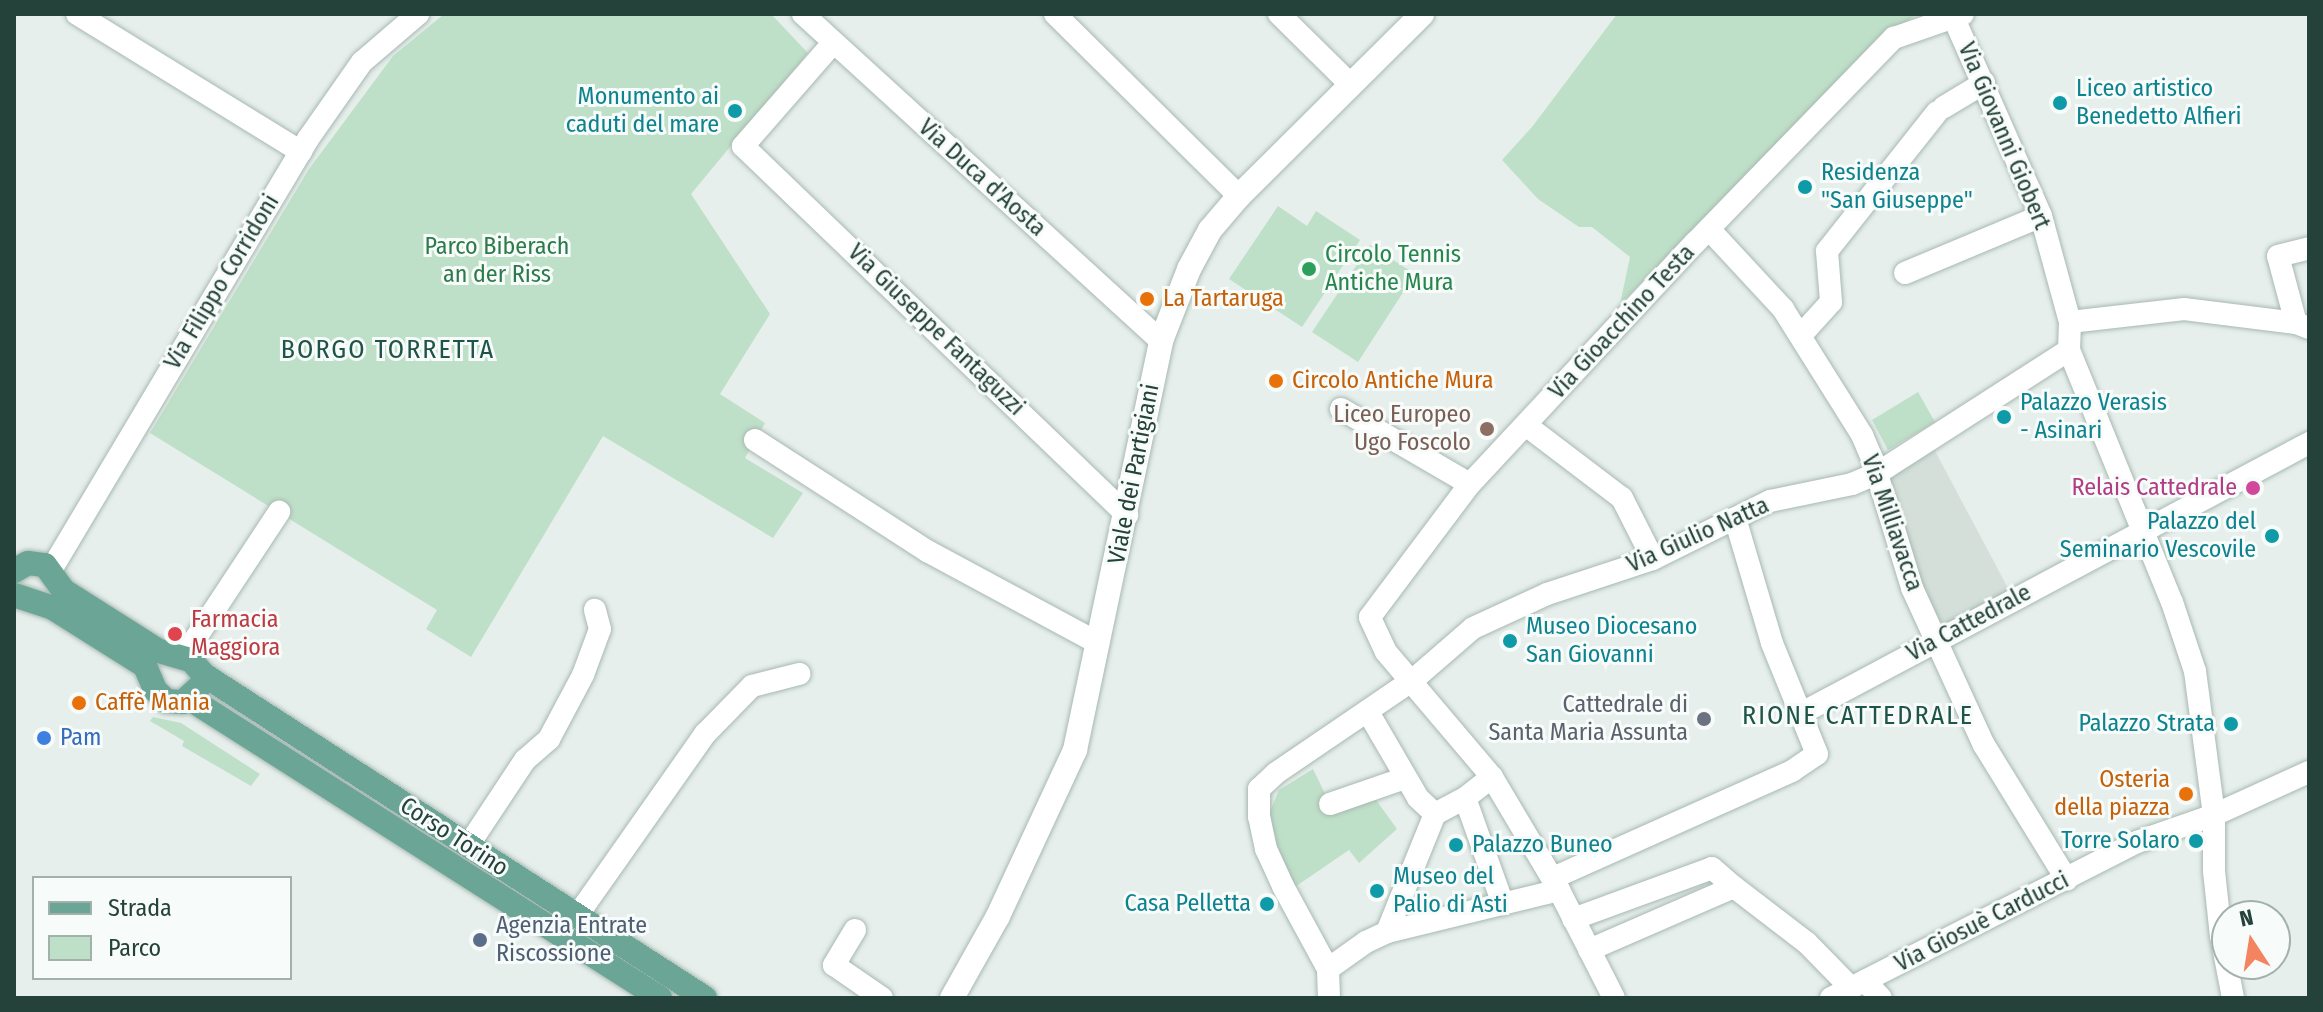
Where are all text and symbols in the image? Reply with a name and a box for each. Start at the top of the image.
street label: Via Giovanni Giobert [1952,38,2056,234]
place label: Liceo artistico Benedetto Alfieri [2076,75,2242,131]
place label: Monumento ai caduti del mare [566,83,719,139]
marker: Liceo artistico Benedetto Alfieri [2051,94,2069,112]
marker: Monumento ai caduti del mare [726,102,744,120]
street label: Via Duca d'Aosta [912,113,1052,243]
place label: Residenza "San Giuseppe" [1821,159,1973,215]
marker: Residenza "San Giuseppe" [1796,178,1814,196]
street label: Via Filippo Corridoni [158,189,286,375]
park label: Parco Biberach an der Riss [425,233,569,289]
street label: Via Giuseppe Fantaguzzi [842,238,1030,422]
street label: Via Gioacchino Testa [1543,239,1701,405]
place label: Circolo Tennis Antiche Mura [1325,241,1461,297]
marker: Circolo Tennis Antiche Mura [1300,260,1318,278]
place label: La Tartaruga [1163,285,1284,313]
marker: La Tartaruga [1138,290,1156,308]
district label: BORGO TORRETTA [281,334,495,366]
place label: Circolo Antiche Mura [1292,367,1493,395]
marker: Circolo Antiche Mura [1267,372,1285,390]
street label: Viale dei Partigiani [1102,381,1166,567]
place label: Palazzo Verasis - Asinari [2020,389,2167,445]
place label: Liceo Europeo Ugo Foscolo [1333,401,1471,457]
marker: Palazzo Verasis - Asinari [1995,408,2013,426]
marker: Liceo Europeo Ugo Foscolo [1478,420,1496,438]
street label: Via Milliavacca [1855,451,1929,595]
place label: Relais Cattedrale [2072,474,2237,502]
marker: Relais Cattedrale [2244,479,2262,497]
street label: Via Giulio Natta [1623,491,1773,579]
place label: Palazzo del Seminario Vescovile [2060,508,2256,564]
marker: Palazzo del Seminario Vescovile [2263,527,2281,545]
street label: Via Cattedrale [1902,578,2036,668]
place label: Farmacia Maggiora [191,606,280,662]
place label: Museo Diocesano San Giovanni [1526,613,1697,669]
marker: Farmacia Maggiora [166,625,184,643]
marker: Museo Diocesano San Giovanni [1501,632,1519,650]
place label: Caffè Mania [95,689,210,717]
place label: Cattedrale di Santa Maria Assunta [1488,691,1688,747]
marker: Caffè Mania [70,694,88,712]
district label: RIONE CATTEDRALE [1742,700,1974,732]
marker: Cattedrale di Santa Maria Assunta [1695,710,1713,728]
place label: Palazzo Strata [2079,710,2215,738]
marker: Palazzo Strata [2222,715,2240,733]
place label: Pam [60,724,102,752]
marker: Pam [35,729,53,747]
place label: Osteria della piazza [2054,766,2170,822]
marker: Osteria della piazza [2177,785,2195,803]
street label: Corso Torino [395,791,513,883]
place label: Torre Solaro [2061,827,2180,855]
place label: Palazzo Buneo [1472,831,1613,859]
marker: Torre Solaro [2187,832,2205,850]
marker: Palazzo Buneo [1447,836,1465,854]
place label: Museo del Palio di Asti [1393,863,1508,919]
street label: Via Giosuè Carducci [1890,866,2074,978]
legend [32,876,292,980]
marker: Museo del Palio di Asti [1368,882,1386,900]
place label: Casa Pelletta [1125,890,1251,918]
text: Strada [108,894,172,922]
marker: Casa Pelletta [1258,895,1276,913]
north arrow [2211,900,2291,980]
text: N [2237,903,2256,933]
place label: Agenzia Entrate Riscossione [496,912,647,968]
marker: Agenzia Entrate Riscossione [471,931,489,949]
text: Parco [108,934,161,962]

